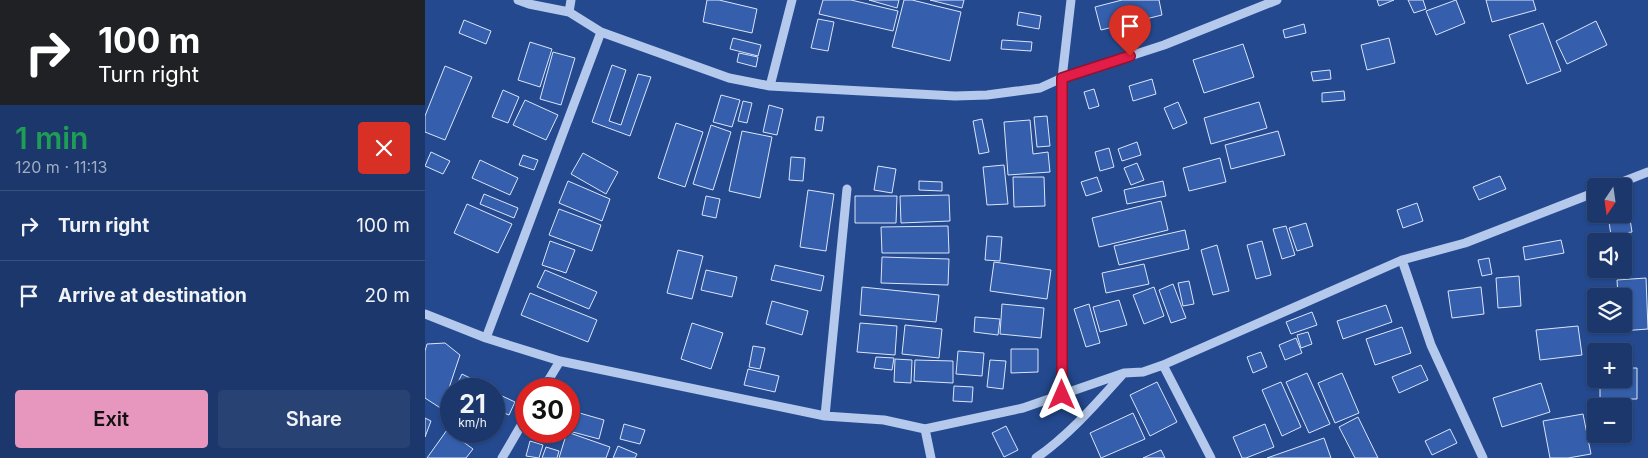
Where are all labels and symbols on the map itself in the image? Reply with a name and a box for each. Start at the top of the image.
pin [1109,5,1151,56]
north arrow [1587,178,1633,222]
position arrow [1035,368,1087,420]
speed limit sign: 30 [515,378,580,443]

